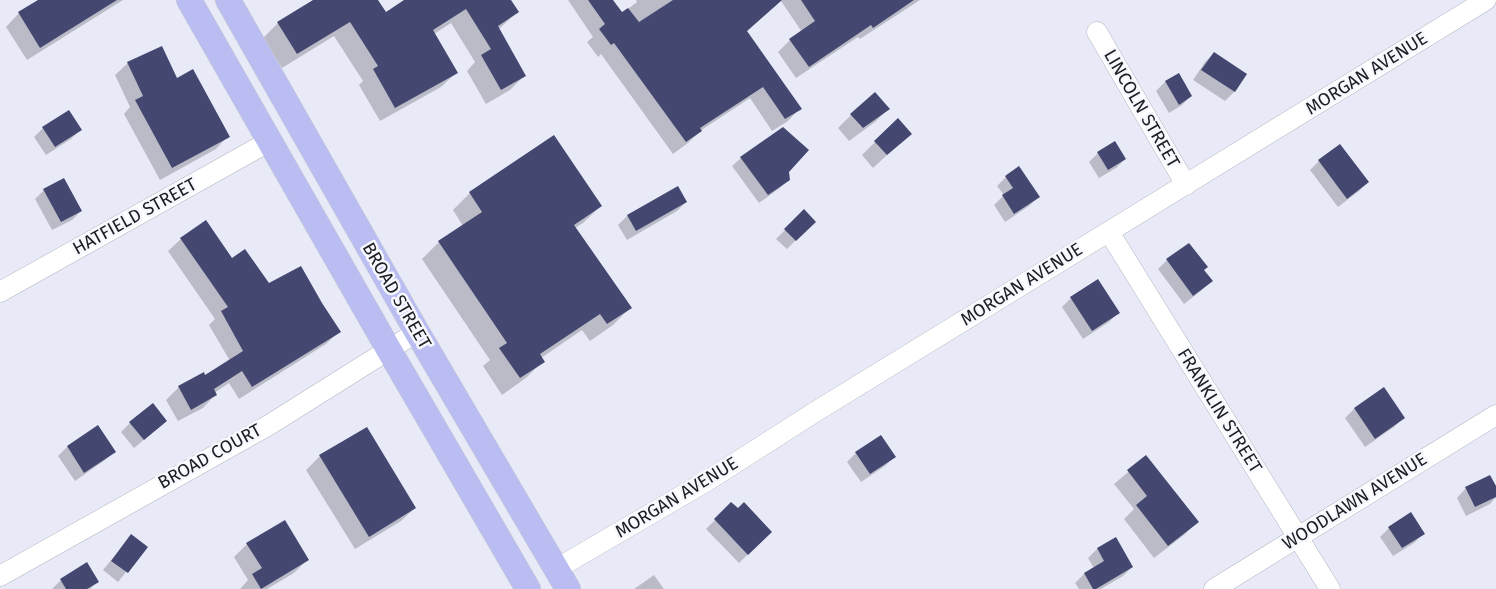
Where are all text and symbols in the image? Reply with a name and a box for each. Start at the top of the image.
street label: MORGAN AVENUE [1302,28,1432,120]
street label: LINCOLN STREET [1098,46,1184,172]
street label: HATFIELD STREET [69,174,201,260]
street label: BROAD STREET [357,239,435,353]
street label: MORGAN AVENUE [957,239,1087,331]
street label: FRANKLIN STREET [1172,345,1266,477]
street label: BROAD COURT [155,420,265,494]
street label: WOODLAWN AVENUE [1279,449,1431,555]
street label: MORGAN AVENUE [612,453,742,543]

